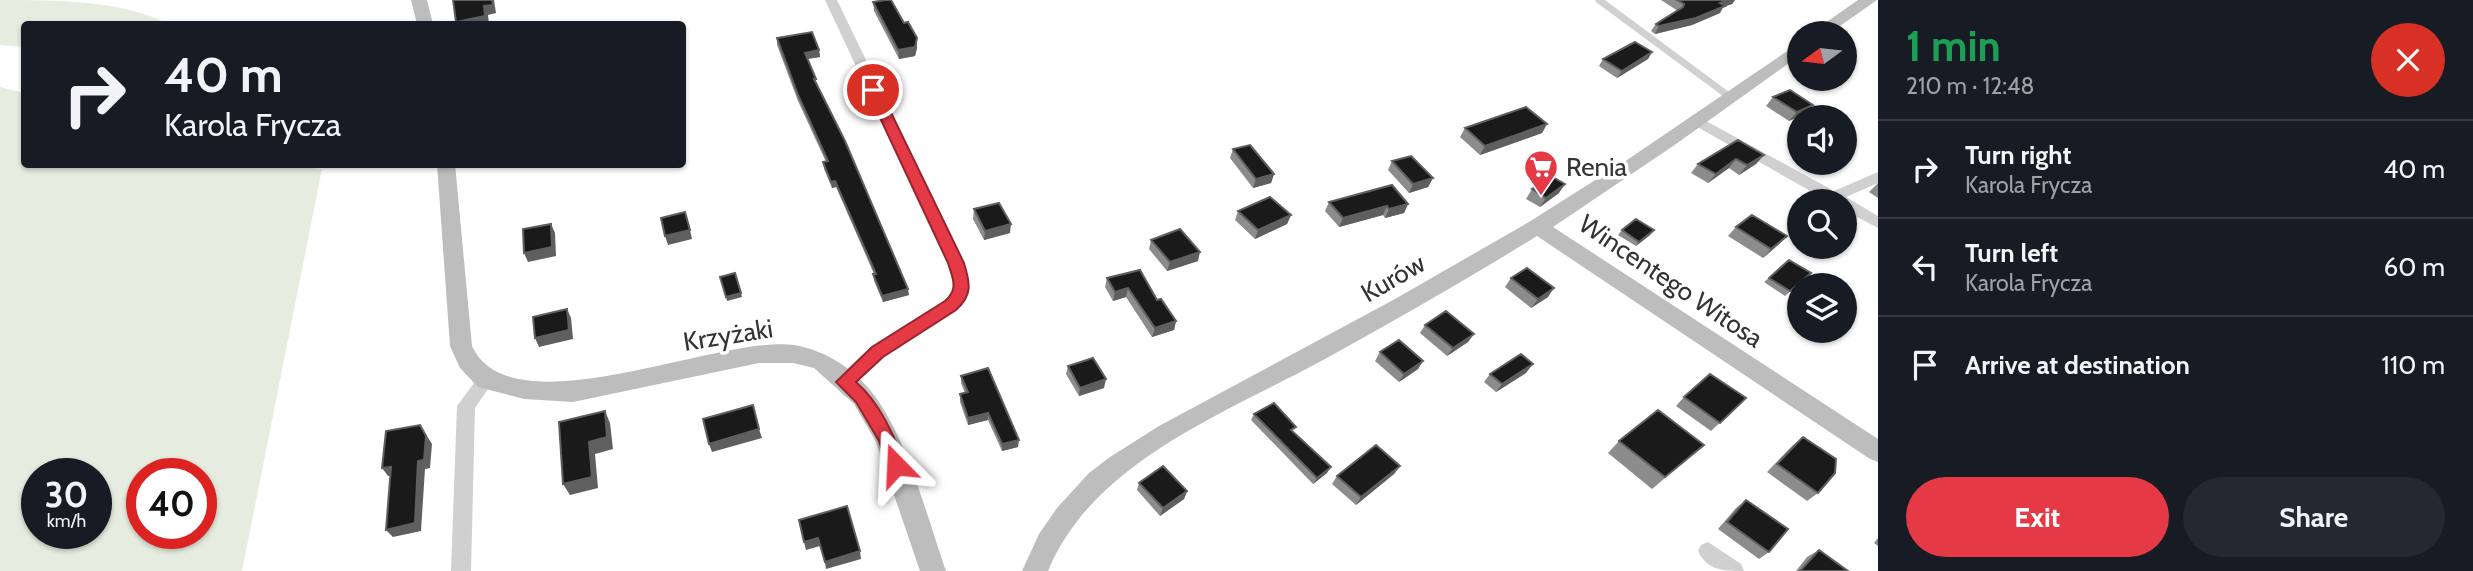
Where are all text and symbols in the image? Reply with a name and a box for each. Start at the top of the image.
text: 1 min [1906,20,2001,72]
north arrow [1787,21,1857,91]
map controls [1787,21,1857,343]
button: close [2371,23,2445,97]
text: 40 m [164,45,283,104]
icon: right [49,49,140,140]
pin [843,60,903,120]
icon: arrive [854,71,892,109]
text: 210 m · 12:48 [1906,72,2034,100]
text: Karola Frycza [164,105,341,144]
button: sound [1787,105,1857,175]
text: Turn right [1965,139,2071,171]
supermarket icon: Renia [1522,148,1560,197]
icon: right [1906,150,1944,188]
place label: Renia [1566,151,1628,183]
text: 40 m [2383,153,2445,185]
text: Karola Frycza [1965,171,2092,199]
button: search [1787,189,1857,259]
street label: Wincentego Witosa [1573,208,1770,355]
text: Turn left [1965,237,2058,269]
street label: Kurów [1355,247,1431,309]
icon: left [1906,248,1944,286]
text: 60 m [2383,251,2445,283]
text: Karola Frycza [1965,269,2092,297]
button: layers [1787,273,1857,343]
street label: Krzyżaki [681,312,775,358]
icon: arrive [1906,346,1944,384]
text: Arrive at destination [1965,349,2190,381]
text: 110 m [2381,349,2445,381]
position arrow [859,428,933,502]
speed limit sign: 40 [126,458,217,549]
text: 30 [45,473,88,516]
button: Exit [1906,477,2169,557]
button: Share [2183,477,2445,557]
text: km/h [47,510,86,532]

